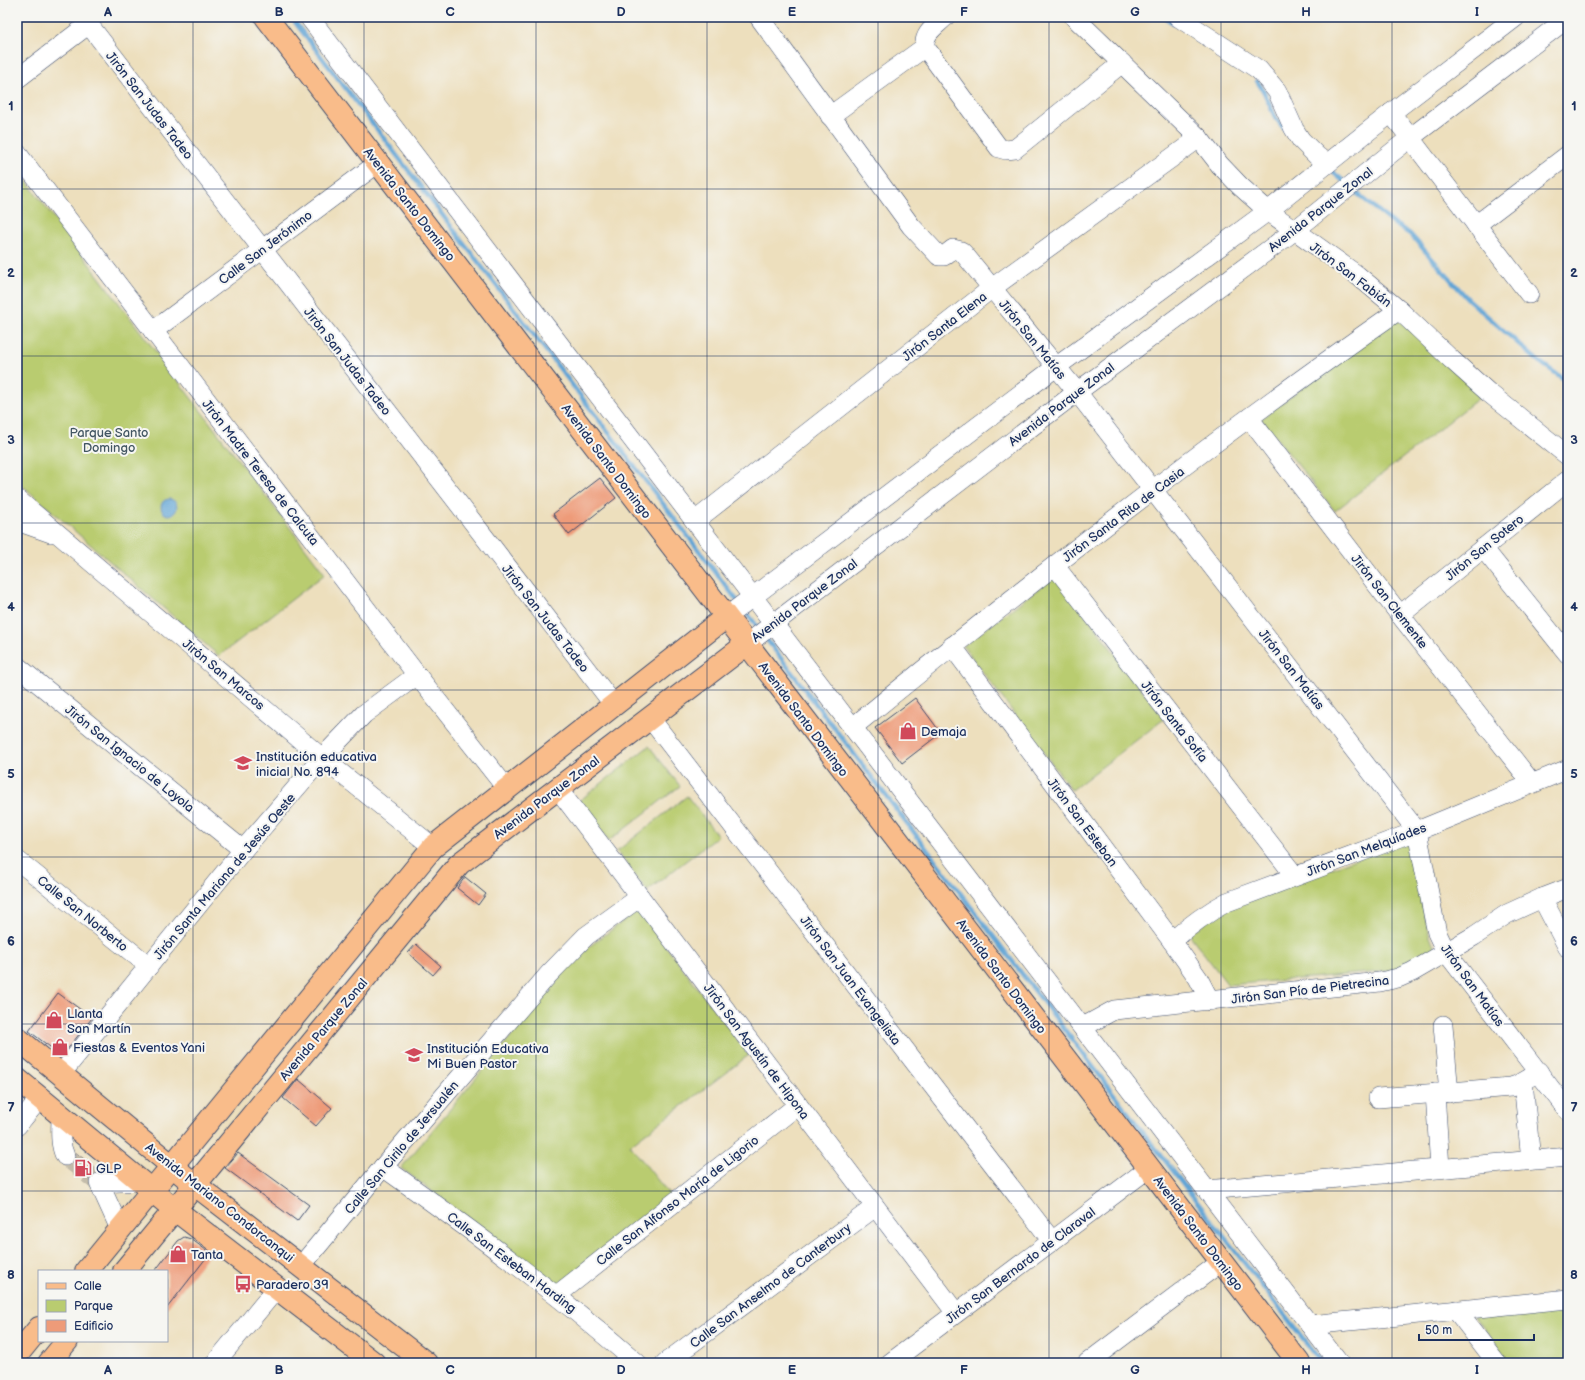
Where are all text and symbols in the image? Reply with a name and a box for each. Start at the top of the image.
text: A [103,4,112,20]
text: B [274,4,284,20]
text: C [445,4,455,20]
text: D [616,4,626,20]
text: E [788,4,797,20]
text: F [960,4,968,20]
text: G [1130,4,1140,20]
text: H [1301,4,1311,20]
text: I [1475,4,1479,20]
street label: Jirón San Judas Tadeo [102,48,196,163]
text: 1 [8,98,14,114]
text: 1 [1571,98,1577,114]
street label: Avenida Santo Domingo [360,145,458,265]
street label: Avenida Parque Zonal [1265,164,1376,256]
street label: Calle San Jerónimo [216,207,316,288]
street label: Jirón San Fabián [1306,239,1394,311]
text: 2 [7,265,15,281]
text: 2 [1570,265,1578,281]
street label: Jirón Santa Elena [899,289,990,365]
street label: Jirón San Matías [995,297,1070,383]
street label: Jirón San Judas Tadeo [300,304,394,419]
street label: Avenida Parque Zonal [1005,360,1118,450]
street label: Jirón Madre Teresa de Calcuta [198,396,322,549]
street label: Avenida Santo Domingo [558,401,655,522]
park label: Parque Santo Domingo [70,425,148,456]
text: 3 [7,432,15,448]
text: 3 [1570,432,1578,448]
street label: Jirón Santa Rita de Casia [1060,464,1188,566]
street label: Jirón San Sotero [1442,511,1527,584]
street label: Jirón San Clemente [1347,551,1431,652]
street label: Avenida Parque Zonal [748,556,861,646]
street label: Jirón San Judas Tadeo [498,561,592,676]
text: 4 [7,599,15,615]
text: 4 [1570,599,1578,615]
street label: Jirón San Matías [1255,626,1328,714]
street label: Jirón San Marcos [179,636,268,714]
street label: Avenida Santo Domingo [755,659,852,780]
street label: Jirón Santa Sofía [1137,678,1211,766]
street label: Jirón San Ignacio de Loyola [62,702,197,816]
shop icon: Demaja [898,721,918,741]
place label: Demaja [921,724,967,740]
place label: Institución educativa inicial No. 894 [256,749,377,780]
school or university icon: Institución educativa inicial No. 894 [233,753,253,773]
street label: Avenida Parque Zonal [490,753,603,843]
text: 5 [7,766,15,782]
text: 5 [1570,766,1578,782]
street label: Jirón San Esteban [1044,775,1121,870]
street label: Jirón Santa Mariana de Jesús Oeste [150,790,299,963]
street label: Jirón San Melquíades [1304,819,1429,880]
street label: Calle San Norberto [34,872,131,955]
street label: Jirón San Juan Evangelista [796,913,904,1049]
street label: Avenida Santo Domingo [953,916,1050,1037]
text: 6 [7,933,15,949]
text: 6 [1570,933,1578,949]
street label: Jirón San Matías [1437,941,1508,1030]
street label: Jirón San Pío de Pietrecina [1230,972,1390,1008]
street label: Avenida Parque Zonal [276,975,371,1084]
street label: Jirón San Agustín de Hipona [700,980,813,1123]
place label: Llanta San Martín [67,1006,131,1037]
shop icon: Llanta San Martín [44,1010,64,1030]
shop icon: Fiestas & Eventos Yani [50,1037,70,1057]
place label: Fiestas & Eventos Yani [73,1040,205,1056]
place label: Institución Educativa Mi Buen Pastor [427,1041,549,1072]
school or university icon: Institución Educativa Mi Buen Pastor [404,1045,424,1065]
street label: Calle San Cirilo de Jersualén [341,1078,462,1218]
text: 7 [7,1100,15,1116]
text: 7 [1570,1100,1578,1116]
street label: Calle San Alfonso María de Ligorio [593,1132,762,1269]
street label: Avenida Mariano Condorcanqui [142,1140,297,1266]
fuel station icon: GLP [73,1158,93,1178]
place label: GLP [96,1161,121,1177]
street label: Avenida Santo Domingo [1150,1173,1247,1294]
street label: Jirón San Bernardo de Claraval [942,1204,1099,1327]
street label: Calle San Esteban Harding [444,1209,579,1317]
street label: Calle San Anselmo de Canterbury [687,1220,854,1352]
shop icon: Tanta [168,1244,188,1264]
place label: Tanta [191,1247,223,1263]
text: 8 [7,1267,15,1283]
text: 8 [1570,1267,1578,1283]
legend [38,1270,168,1342]
bus stop icon: Paradero 39 [233,1274,253,1294]
place label: Paradero 39 [256,1277,329,1293]
text: Calle [74,1279,102,1294]
text: Parque [74,1299,113,1314]
scale bar [1419,1316,1534,1342]
text: Edificio [74,1319,114,1334]
text: 50 m [1425,1323,1452,1338]
text: A [103,1362,112,1378]
text: B [274,1362,284,1378]
text: C [445,1362,455,1378]
text: D [616,1362,626,1378]
text: E [788,1362,797,1378]
text: F [960,1362,968,1378]
text: G [1130,1362,1140,1378]
text: H [1301,1362,1311,1378]
text: I [1475,1362,1479,1378]

